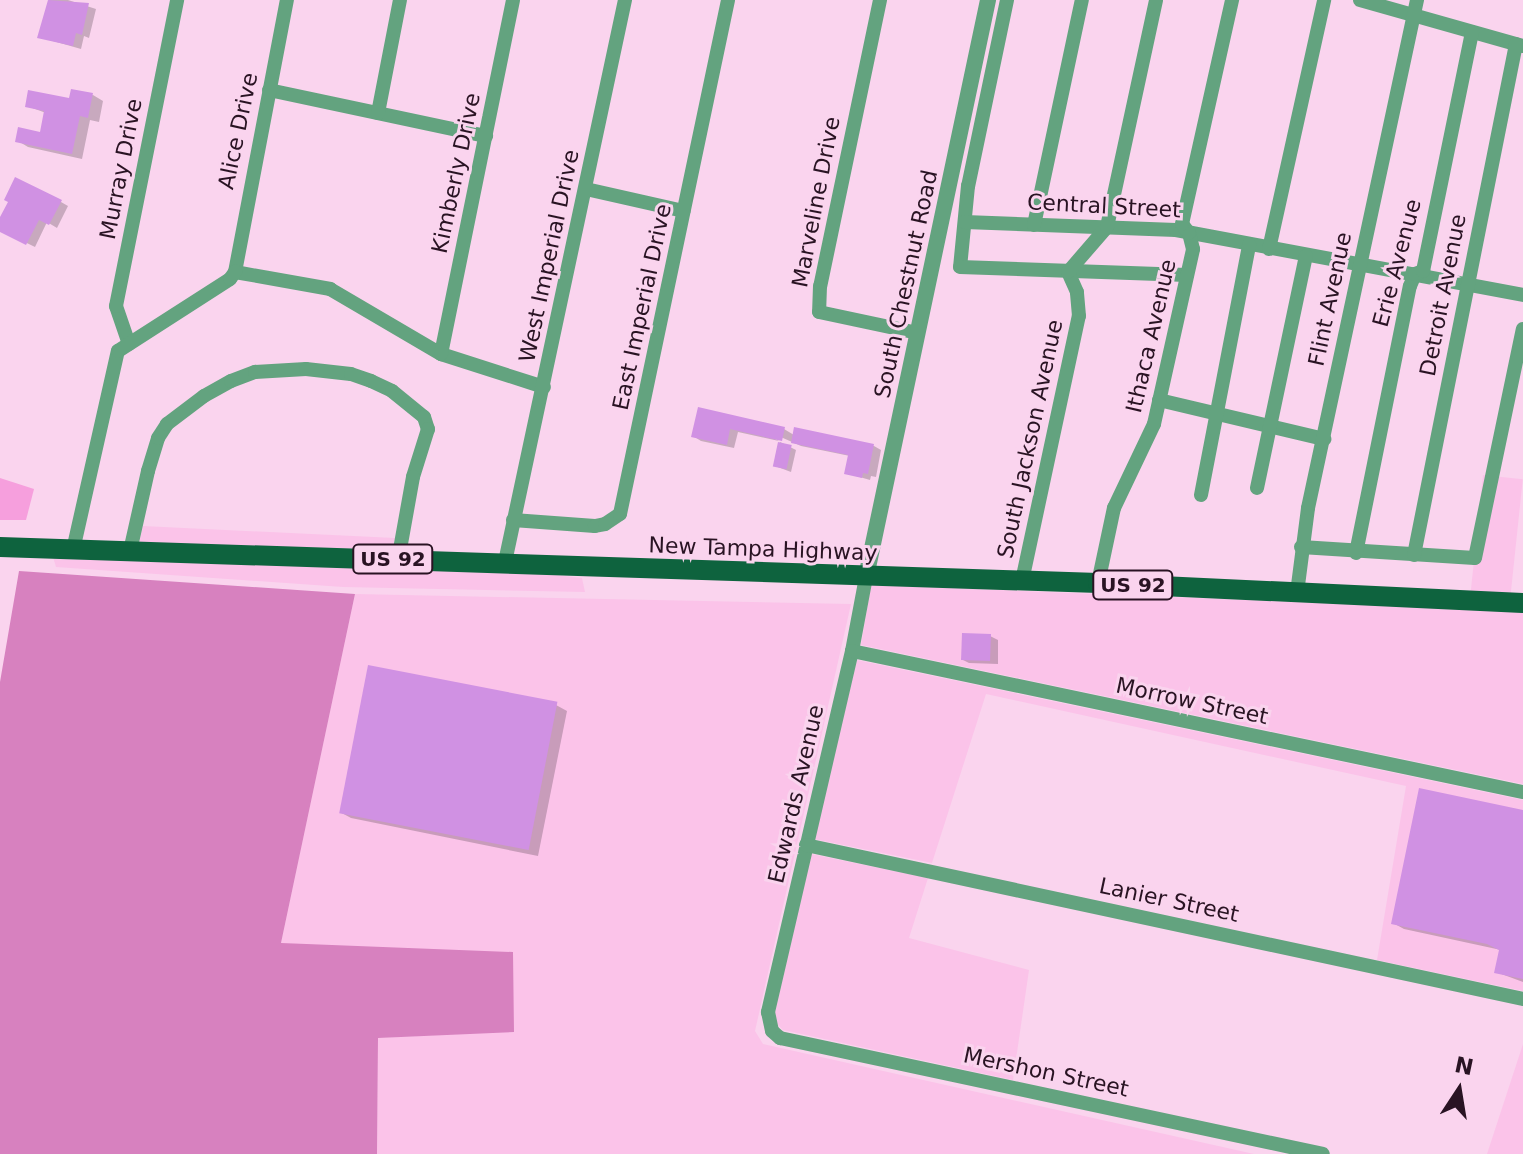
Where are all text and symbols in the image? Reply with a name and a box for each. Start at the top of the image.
street label: Alice Drive [213,70,263,192]
street label: Kimberly Drive [426,90,486,256]
street label: Murray Drive [94,96,148,242]
street label: Marveline Drive [786,114,846,290]
street label: West Imperial Drive [514,147,584,365]
street label: South Chestnut Road [869,168,943,400]
street label: Central Street [1026,189,1182,223]
street label: Erie Avenue [1367,196,1427,330]
street label: East Imperial Drive [607,201,677,413]
street label: Detroit Avenue [1414,212,1472,378]
street label: Flint Avenue [1303,230,1357,368]
street label: Ithaca Avenue [1120,257,1182,415]
street label: South Jackson Avenue [992,317,1068,561]
street label: New Tampa Highway [648,532,878,566]
road number: US 92 [351,543,435,575]
road number: US 92 [1091,569,1175,601]
street label: Morrow Street [1113,672,1271,730]
street label: Edwards Avenue [763,702,829,886]
street label: Lanier Street [1097,872,1241,928]
street label: Mershon Street [961,1042,1131,1102]
north arrow [1419,1050,1499,1130]
text: N [1452,1052,1476,1080]

